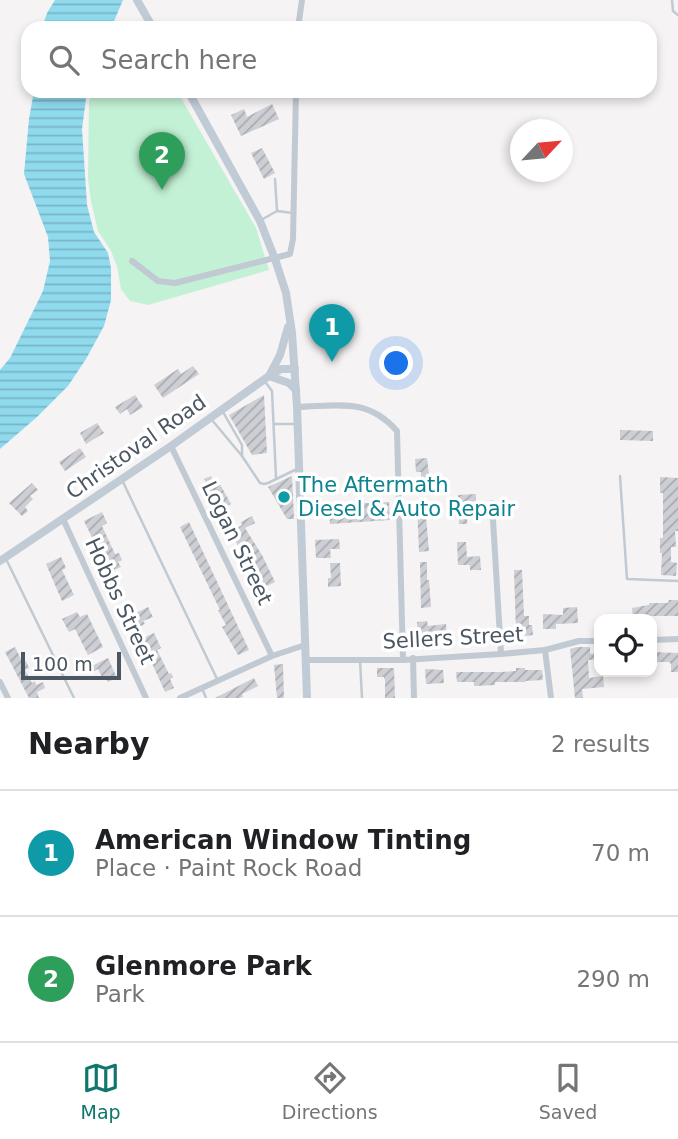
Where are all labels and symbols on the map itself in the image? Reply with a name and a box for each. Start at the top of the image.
north arrow [510,119,573,182]
pin: 2 [139,132,185,190]
pin: 1 [309,304,355,362]
your location [379,346,413,380]
street label: Christoval Road [62,390,210,504]
place label: The Aftermath Diesel & Auto Repair [297,473,515,521]
street label: Logan Street [197,477,277,609]
marker: The Aftermath Diesel & Auto Repair [276,489,292,505]
street label: Hobbs Street [80,534,160,668]
street label: Sellers Street [382,622,524,654]
scale bar [21,649,121,681]

